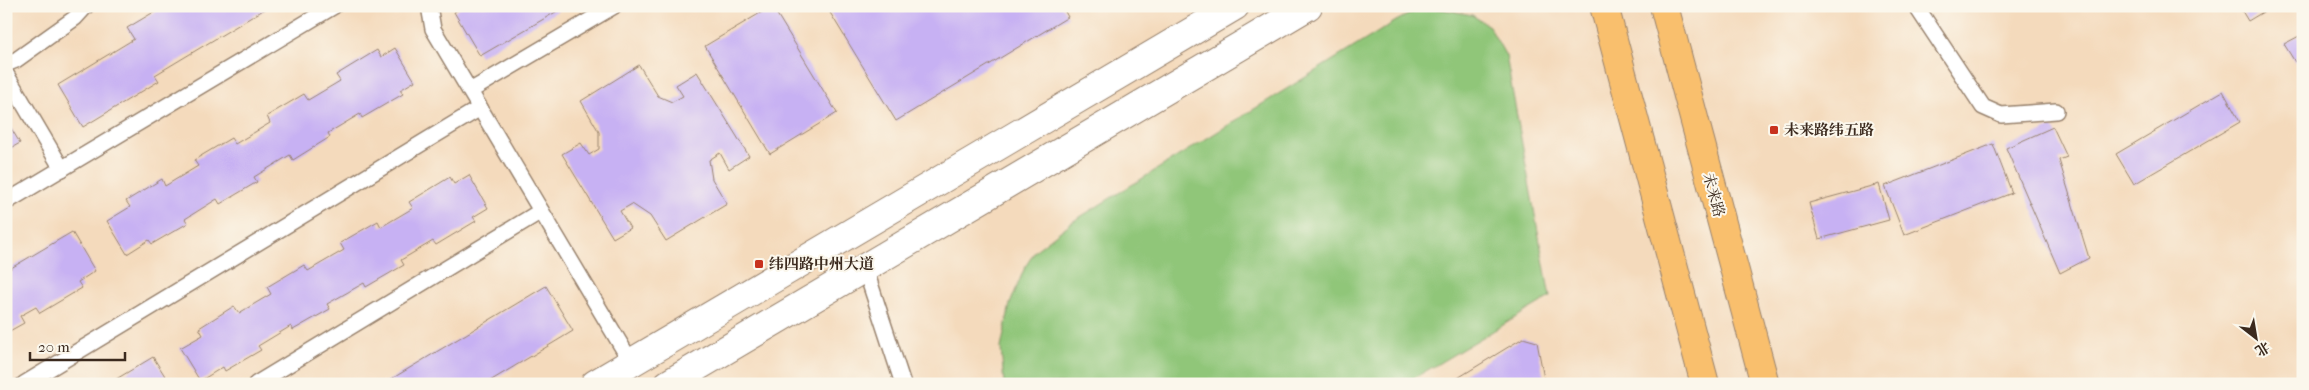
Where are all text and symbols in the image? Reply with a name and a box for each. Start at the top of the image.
place label: 未来路纬五路 [1784,121,1874,139]
marker: 未来路纬五路 [1768,124,1780,136]
street label: 未来路 [1699,171,1729,219]
place label: 纬四路中州大道 [769,255,874,273]
marker: 纬四路中州大道 [753,258,765,270]
north arrow [2232,312,2282,362]
scale bar [30,330,125,362]
text: 20 m [38,338,70,356]
text: 北 [2252,338,2273,360]

